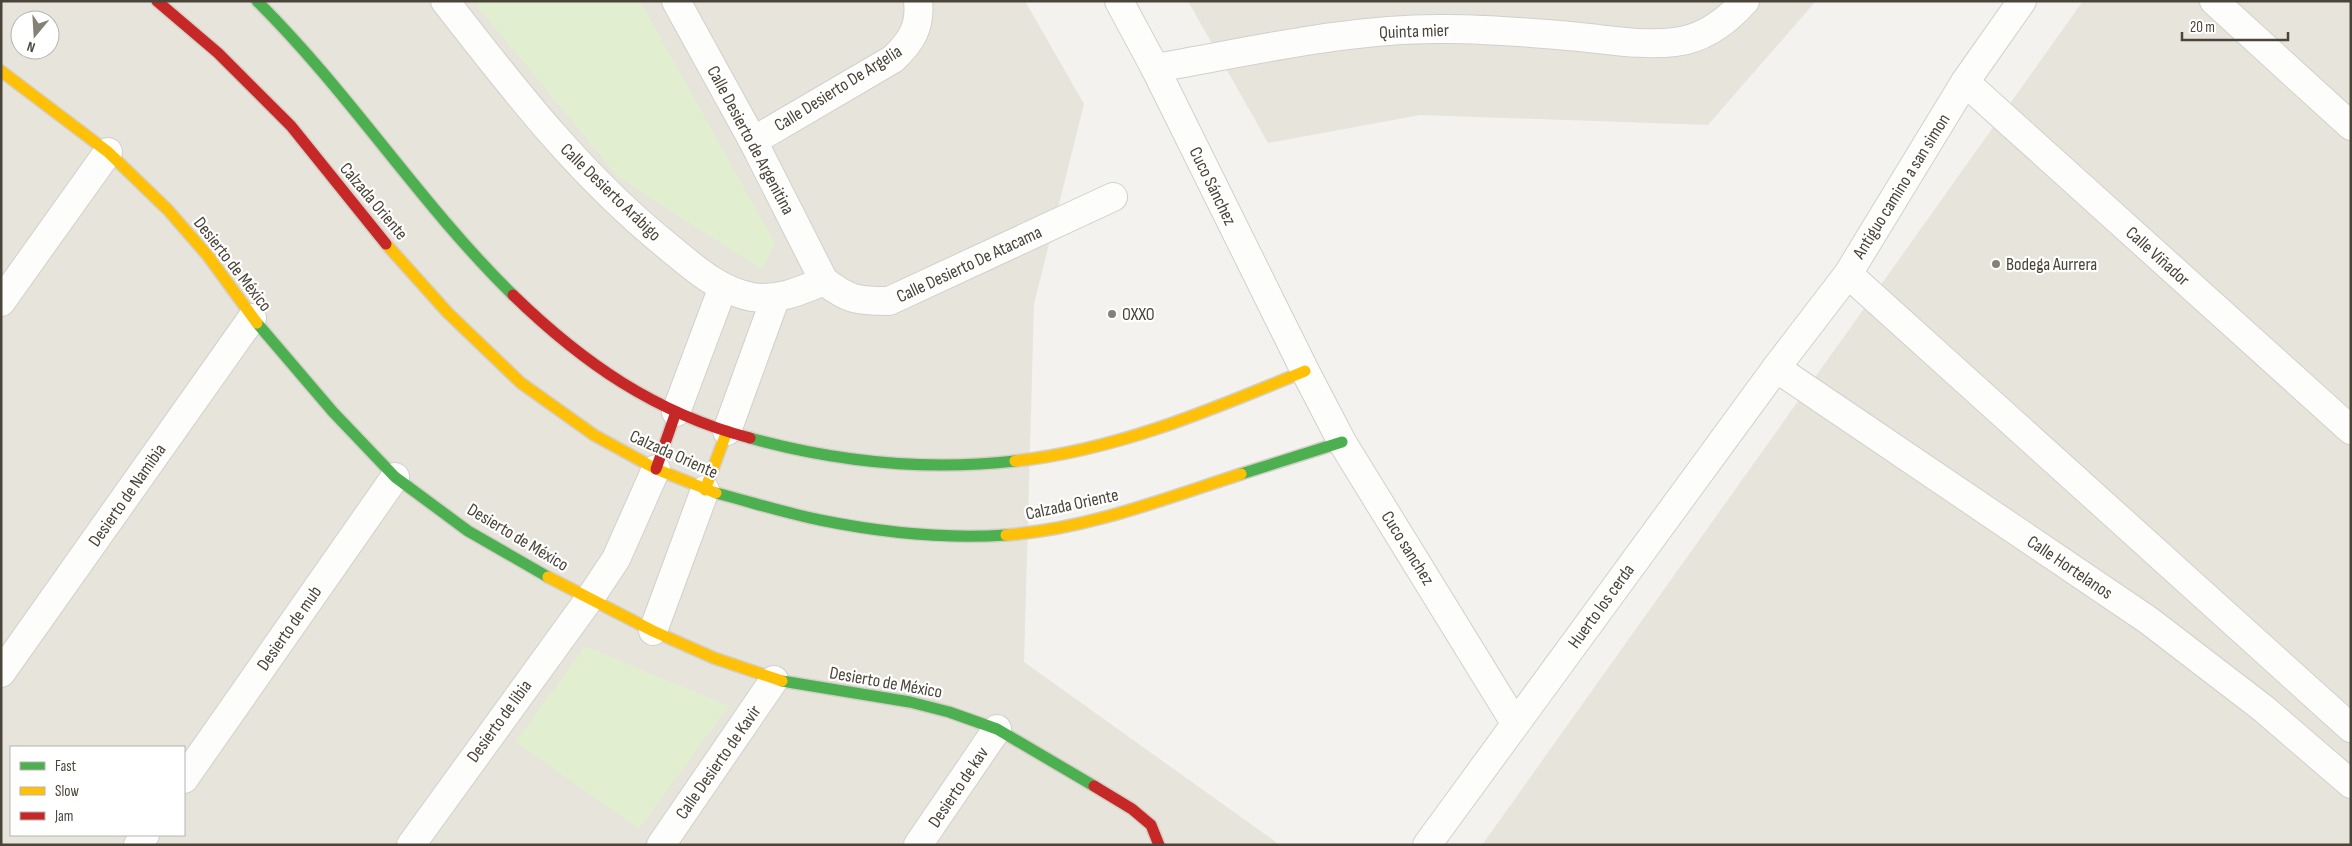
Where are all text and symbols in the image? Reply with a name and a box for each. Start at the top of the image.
north arrow [10,10,60,60]
scale bar [2182,10,2288,42]
text: 20 m [2190,18,2215,37]
street label: Quinta mier [1379,20,1449,43]
text: N [25,38,37,56]
street label: Calle Desierto De Argelia [771,41,906,136]
street label: Calle Desierto de Argenitina [702,62,799,218]
street label: Antiguo camino a san simon [1848,110,1955,263]
street label: Calle Desierto Arábigo [556,139,665,246]
street label: Cuco Sánchez [1185,144,1241,229]
street label: Calzada Oriente [335,158,412,244]
street label: Desierto de México [189,213,276,316]
street label: Calle Desierto De Atacama [893,222,1045,307]
street label: Calle Viñador [2122,222,2194,290]
place label: Bodega Aurrera [2006,254,2097,275]
marker: Bodega Aurrera [1990,258,2002,270]
place label: OXXO [1122,304,1155,325]
marker: OXXO [1106,308,1118,320]
street label: Calzada Oriente [626,426,721,483]
street label: Desierto de Namibia [84,440,171,551]
street label: Calzada Oriente [1024,484,1120,525]
street label: Desierto de México [463,499,572,576]
street label: Cuco sanchez [1377,507,1439,590]
street label: Calle Hortelanos [2023,531,2116,604]
street label: Huerto los cerda [1564,560,1639,652]
street label: Desierto de mub [253,582,326,675]
street label: Desierto de México [828,662,944,703]
street label: Desierto de libia [463,676,536,767]
street label: Calle Desierto de Kavir [671,701,766,823]
street label: Desierto de kav [924,743,993,831]
legend [10,746,185,836]
text: Fast [55,757,77,776]
text: Slow [55,782,79,801]
text: Jam [54,807,73,826]

